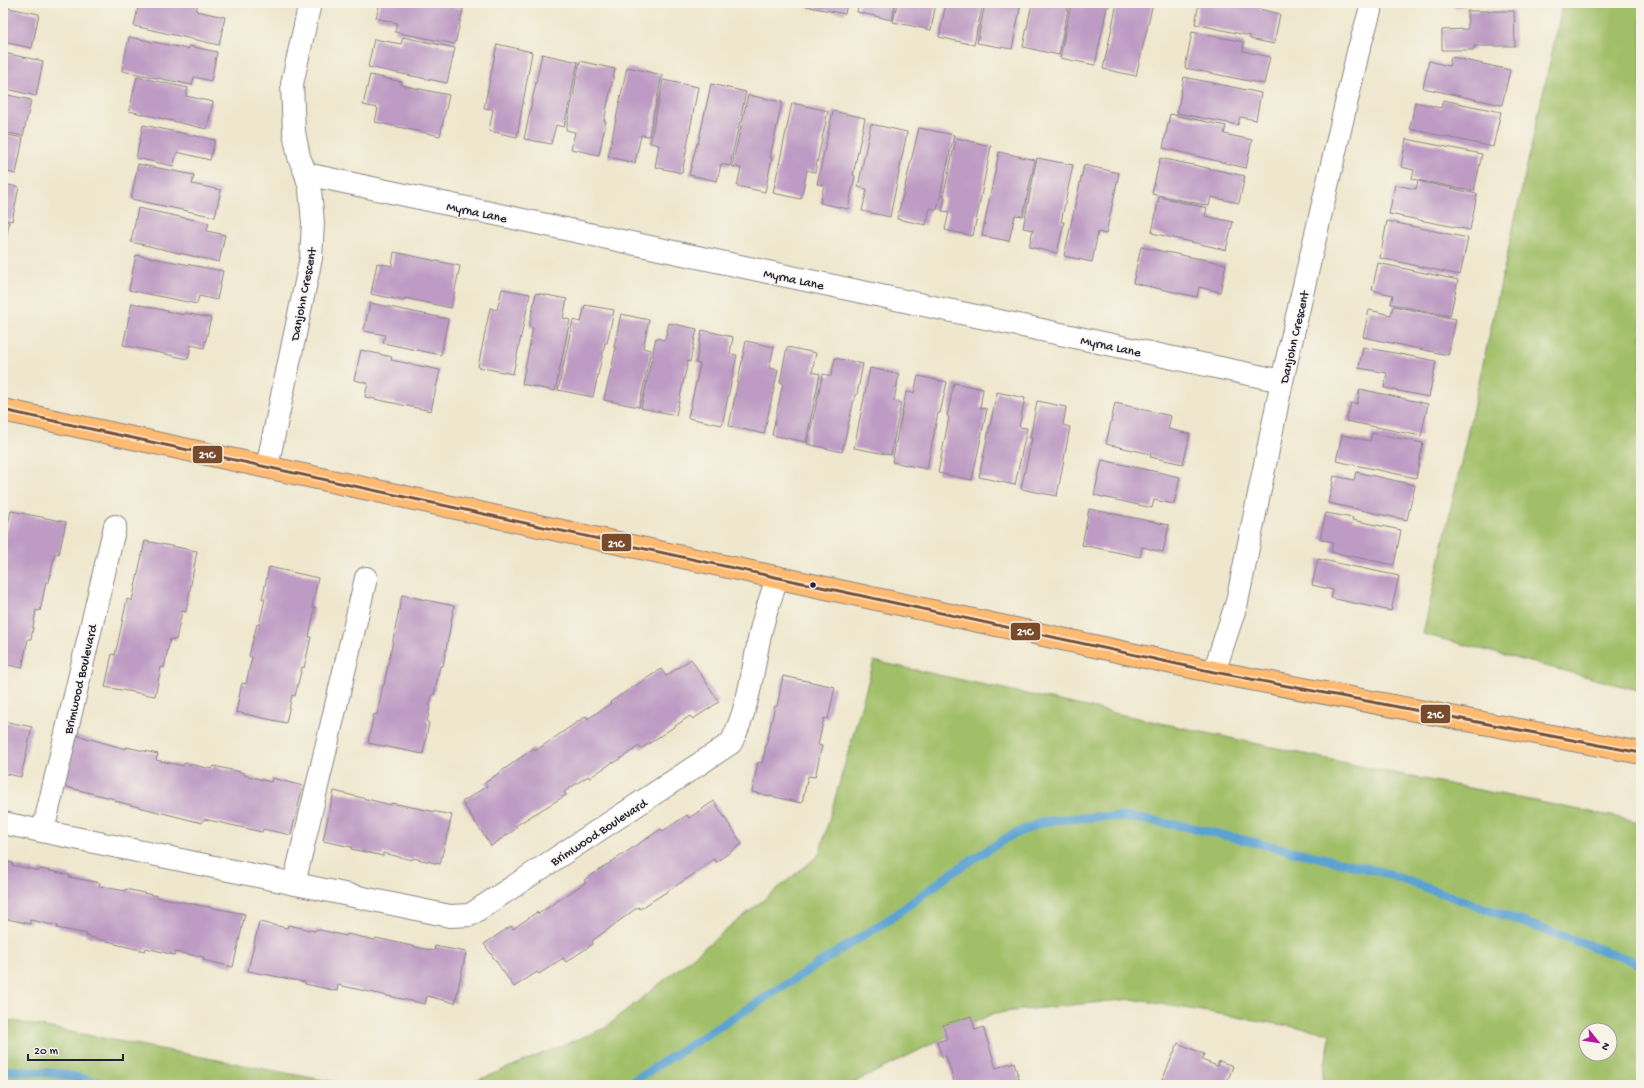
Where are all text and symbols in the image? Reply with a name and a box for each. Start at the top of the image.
street label: Myrna Lane [445,200,508,227]
street label: Danjohn Crescent [288,245,321,343]
street label: Myrna Lane [762,267,825,294]
street label: Danjohn Crescent [1277,288,1314,386]
street label: Myrna Lane [1079,334,1142,361]
line badge: 21C [192,445,223,464]
text: 21C [199,450,216,462]
line badge: 21C [601,533,632,552]
text: 21C [608,539,625,551]
unlabelled marker [808,580,818,590]
street label: Brimwood Boulevard [61,622,102,737]
line badge: 21C [1010,622,1041,641]
text: 21C [1017,627,1034,639]
line badge: 21C [1420,704,1451,724]
text: 21C [1427,710,1444,722]
street label: Brimwood Boulevard [548,796,651,870]
north arrow [1578,1022,1618,1062]
scale bar [28,1036,123,1062]
text: N [1598,1040,1612,1052]
text: 20 m [34,1045,59,1059]

